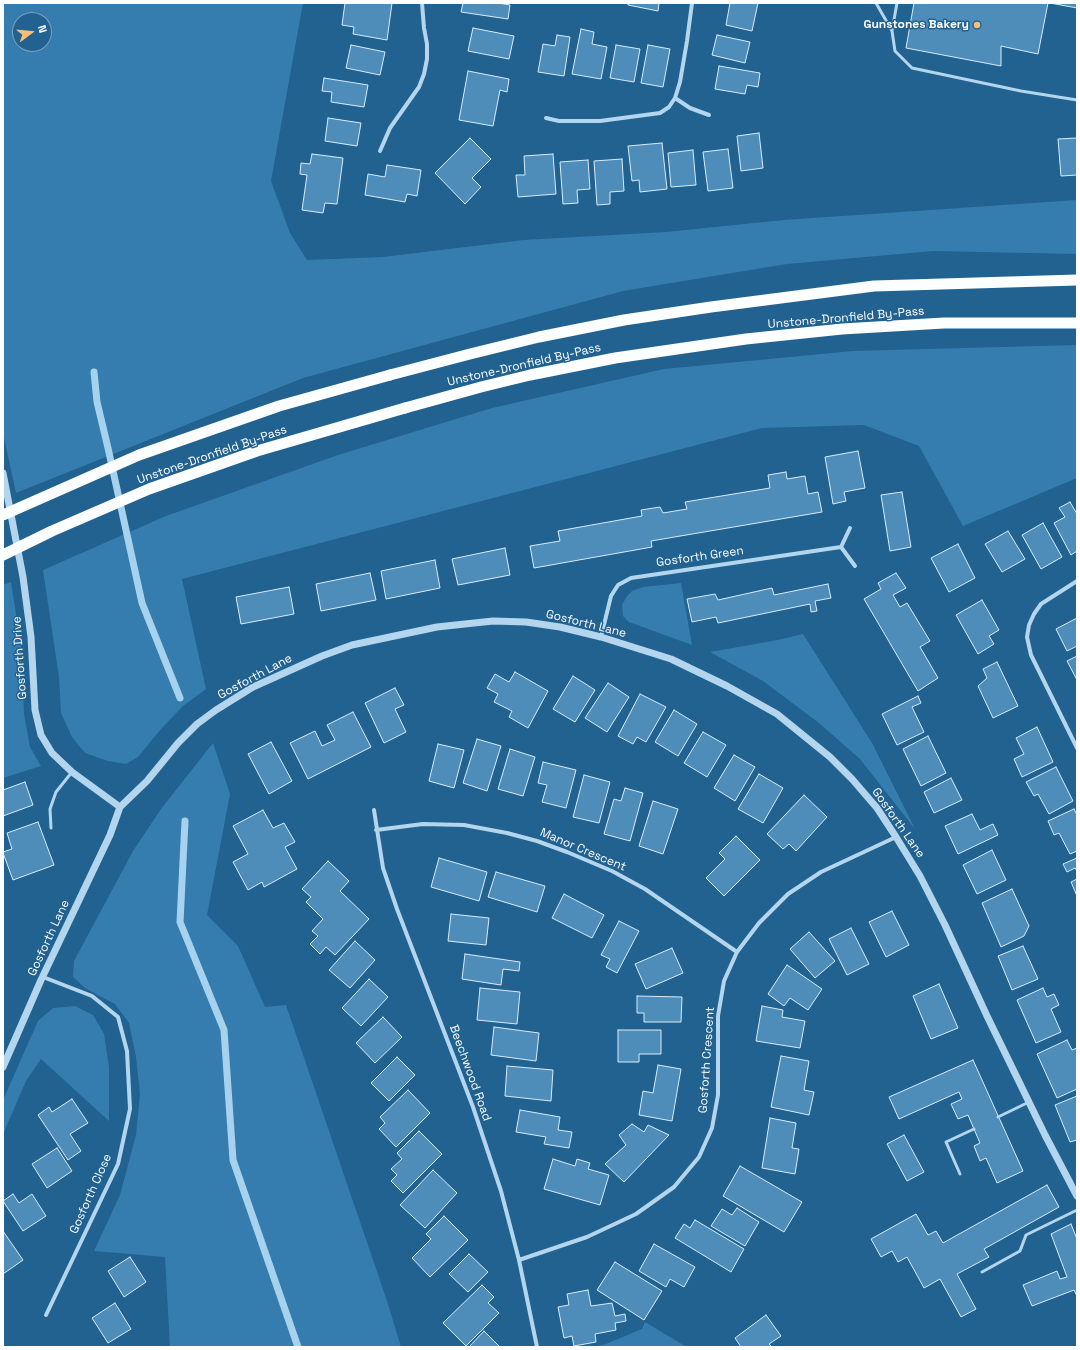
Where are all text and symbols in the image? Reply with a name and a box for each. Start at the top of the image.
north arrow [12,12,52,52]
place label: Gunstones Bakery [863,18,969,32]
marker: Gunstones Bakery [972,20,982,30]
text: N [35,23,50,34]
street label: Unstone-Dronfield By-Pass [767,304,925,332]
street label: Unstone-Dronfield By-Pass [446,340,602,390]
street label: Unstone-Dronfield By-Pass [135,423,289,487]
street label: Gosforth Green [655,544,745,570]
street label: Gosforth Lane [544,607,628,641]
street label: Gosforth Drive [10,616,30,700]
street label: Gosforth Lane [215,651,295,703]
street label: Gosforth Lane [868,785,928,861]
street label: Manor Crescent [538,825,628,875]
street label: Gosforth Lane [25,898,73,978]
street label: Gosforth Crescent [696,1006,718,1114]
street label: Beechwood Road [446,1023,494,1123]
street label: Gosforth Close [67,1152,115,1236]

